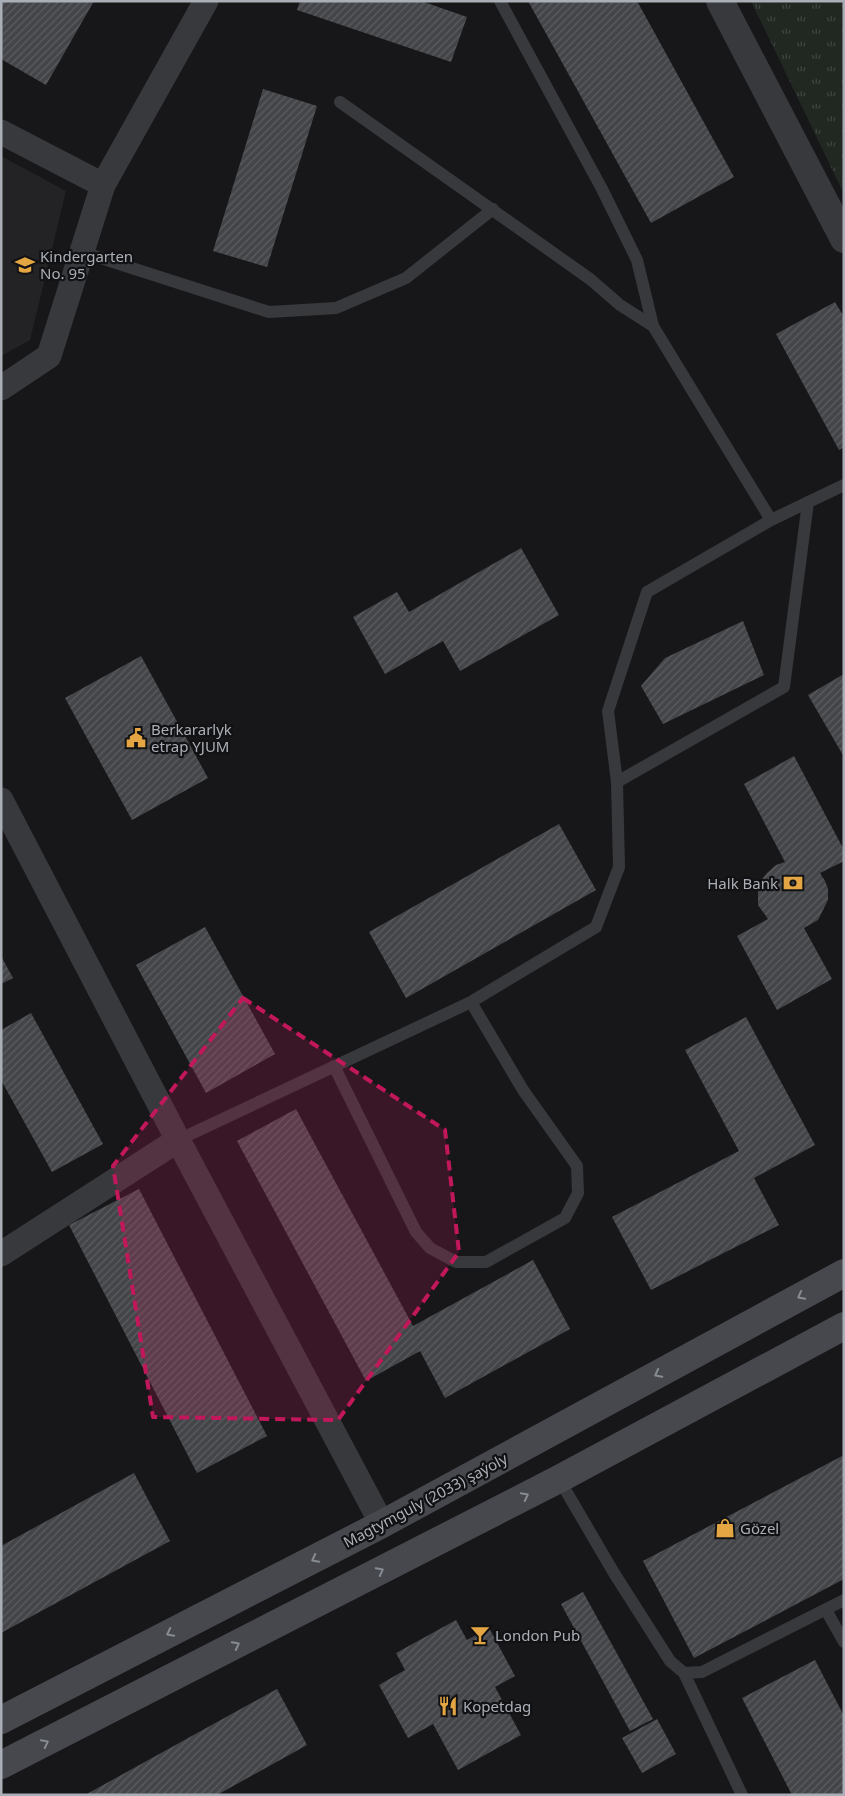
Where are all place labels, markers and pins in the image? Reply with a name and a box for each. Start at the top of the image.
place label: Kindergarten No. 95 [40,246,133,283]
school or university icon: Kindergarten No. 95 [14,254,36,276]
place label: Berkararlyk etrap YJUM [151,719,232,756]
public building icon: Berkararlyk etrap YJUM [125,727,147,749]
bank icon: Halk Bank [782,872,804,894]
place label: Halk Bank [707,873,778,893]
shop icon: Gözel [714,1517,736,1539]
place label: Gözel [740,1518,779,1538]
bar icon: London Pub [469,1624,491,1646]
place label: London Pub [495,1625,580,1645]
restaurant icon: Kopetdag [437,1695,459,1717]
place label: Kopetdag [463,1696,531,1716]

